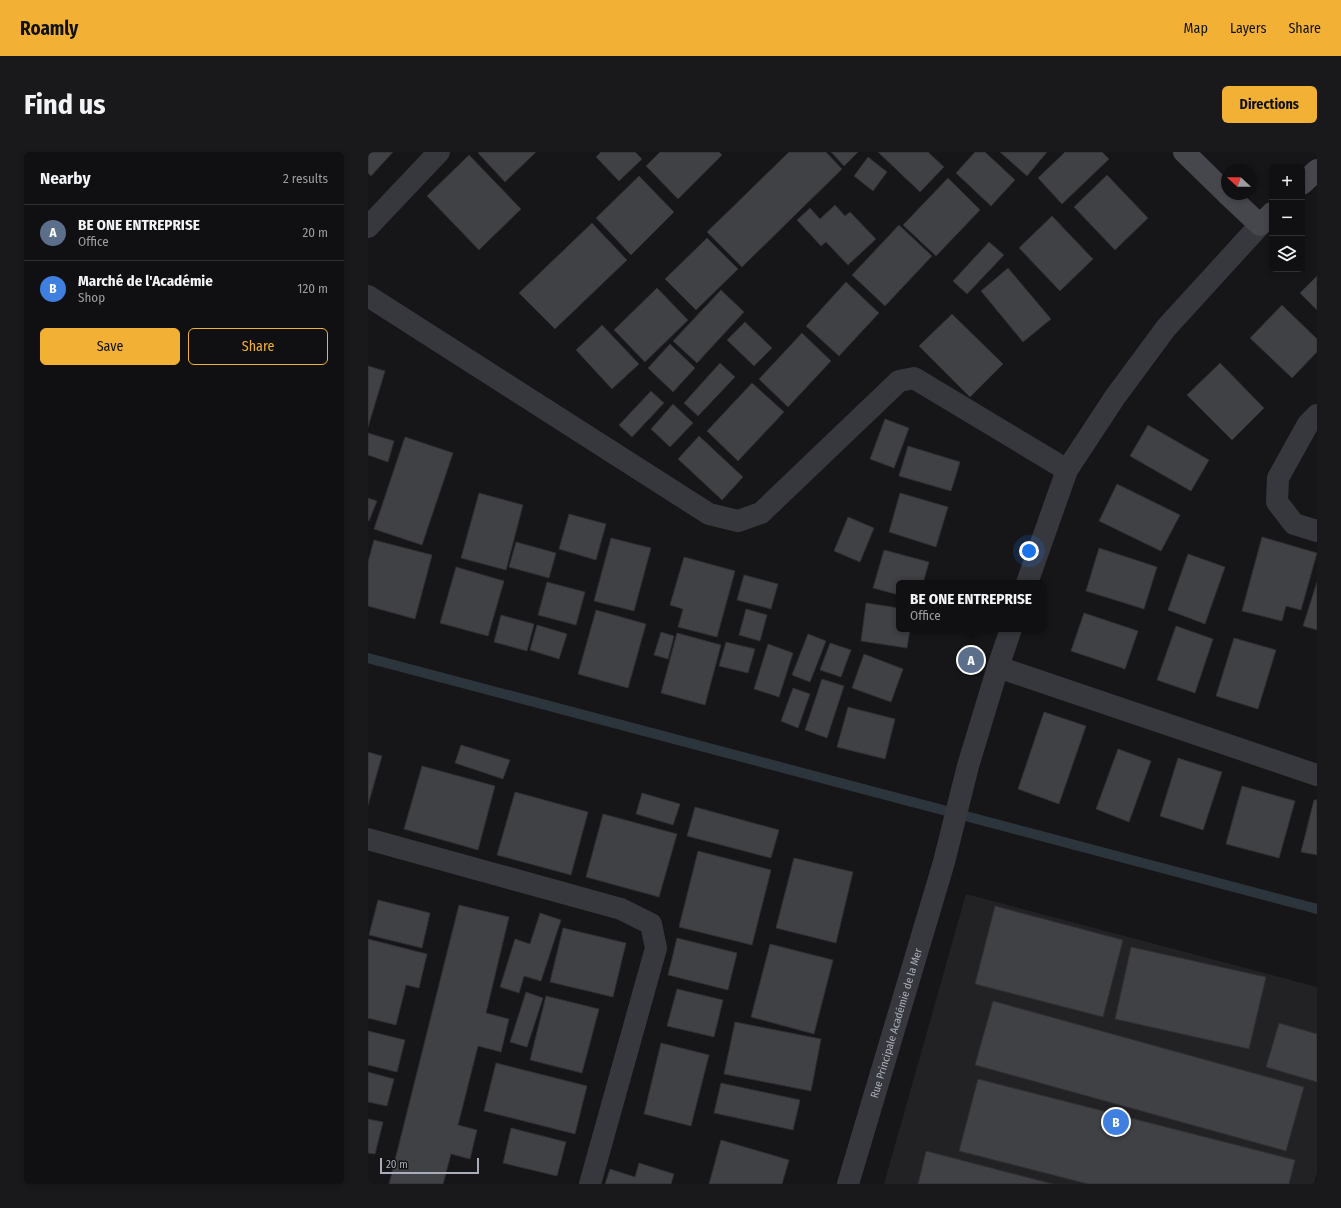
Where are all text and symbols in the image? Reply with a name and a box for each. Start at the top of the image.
text: Roamly [20,17,78,40]
text: Map [1184,20,1208,37]
text: Layers [1230,20,1266,37]
text: Share [1288,20,1321,37]
button: Directions [1222,86,1317,123]
text: Find us [24,88,106,121]
north arrow [1221,164,1257,200]
map controls [1269,164,1305,272]
button: + [1269,164,1305,200]
text: Nearby [40,168,91,189]
text: 2 results [283,171,328,186]
button: − [1269,200,1305,236]
text: BE ONE ENTREPRISE [78,216,200,234]
text: A [49,225,57,240]
text: 20 m [302,225,328,240]
text: Office [78,234,109,249]
button: layers [1269,236,1305,272]
text: Marché de l'Académie [78,272,213,290]
text: B [49,281,57,296]
text: 120 m [297,281,328,296]
text: Shop [78,290,105,305]
button: Save [40,328,180,365]
button: Share [188,328,328,365]
your location [1019,541,1039,561]
popup [896,580,1046,632]
text: BE ONE ENTREPRISE [910,590,1032,608]
text: Office [910,608,941,623]
pin: A [958,645,984,675]
street label: Rue Principale Académie de la Mer [868,947,925,1100]
pin: B [1103,1107,1129,1137]
scale bar [380,1156,479,1175]
text: 20 m [386,1158,408,1171]

